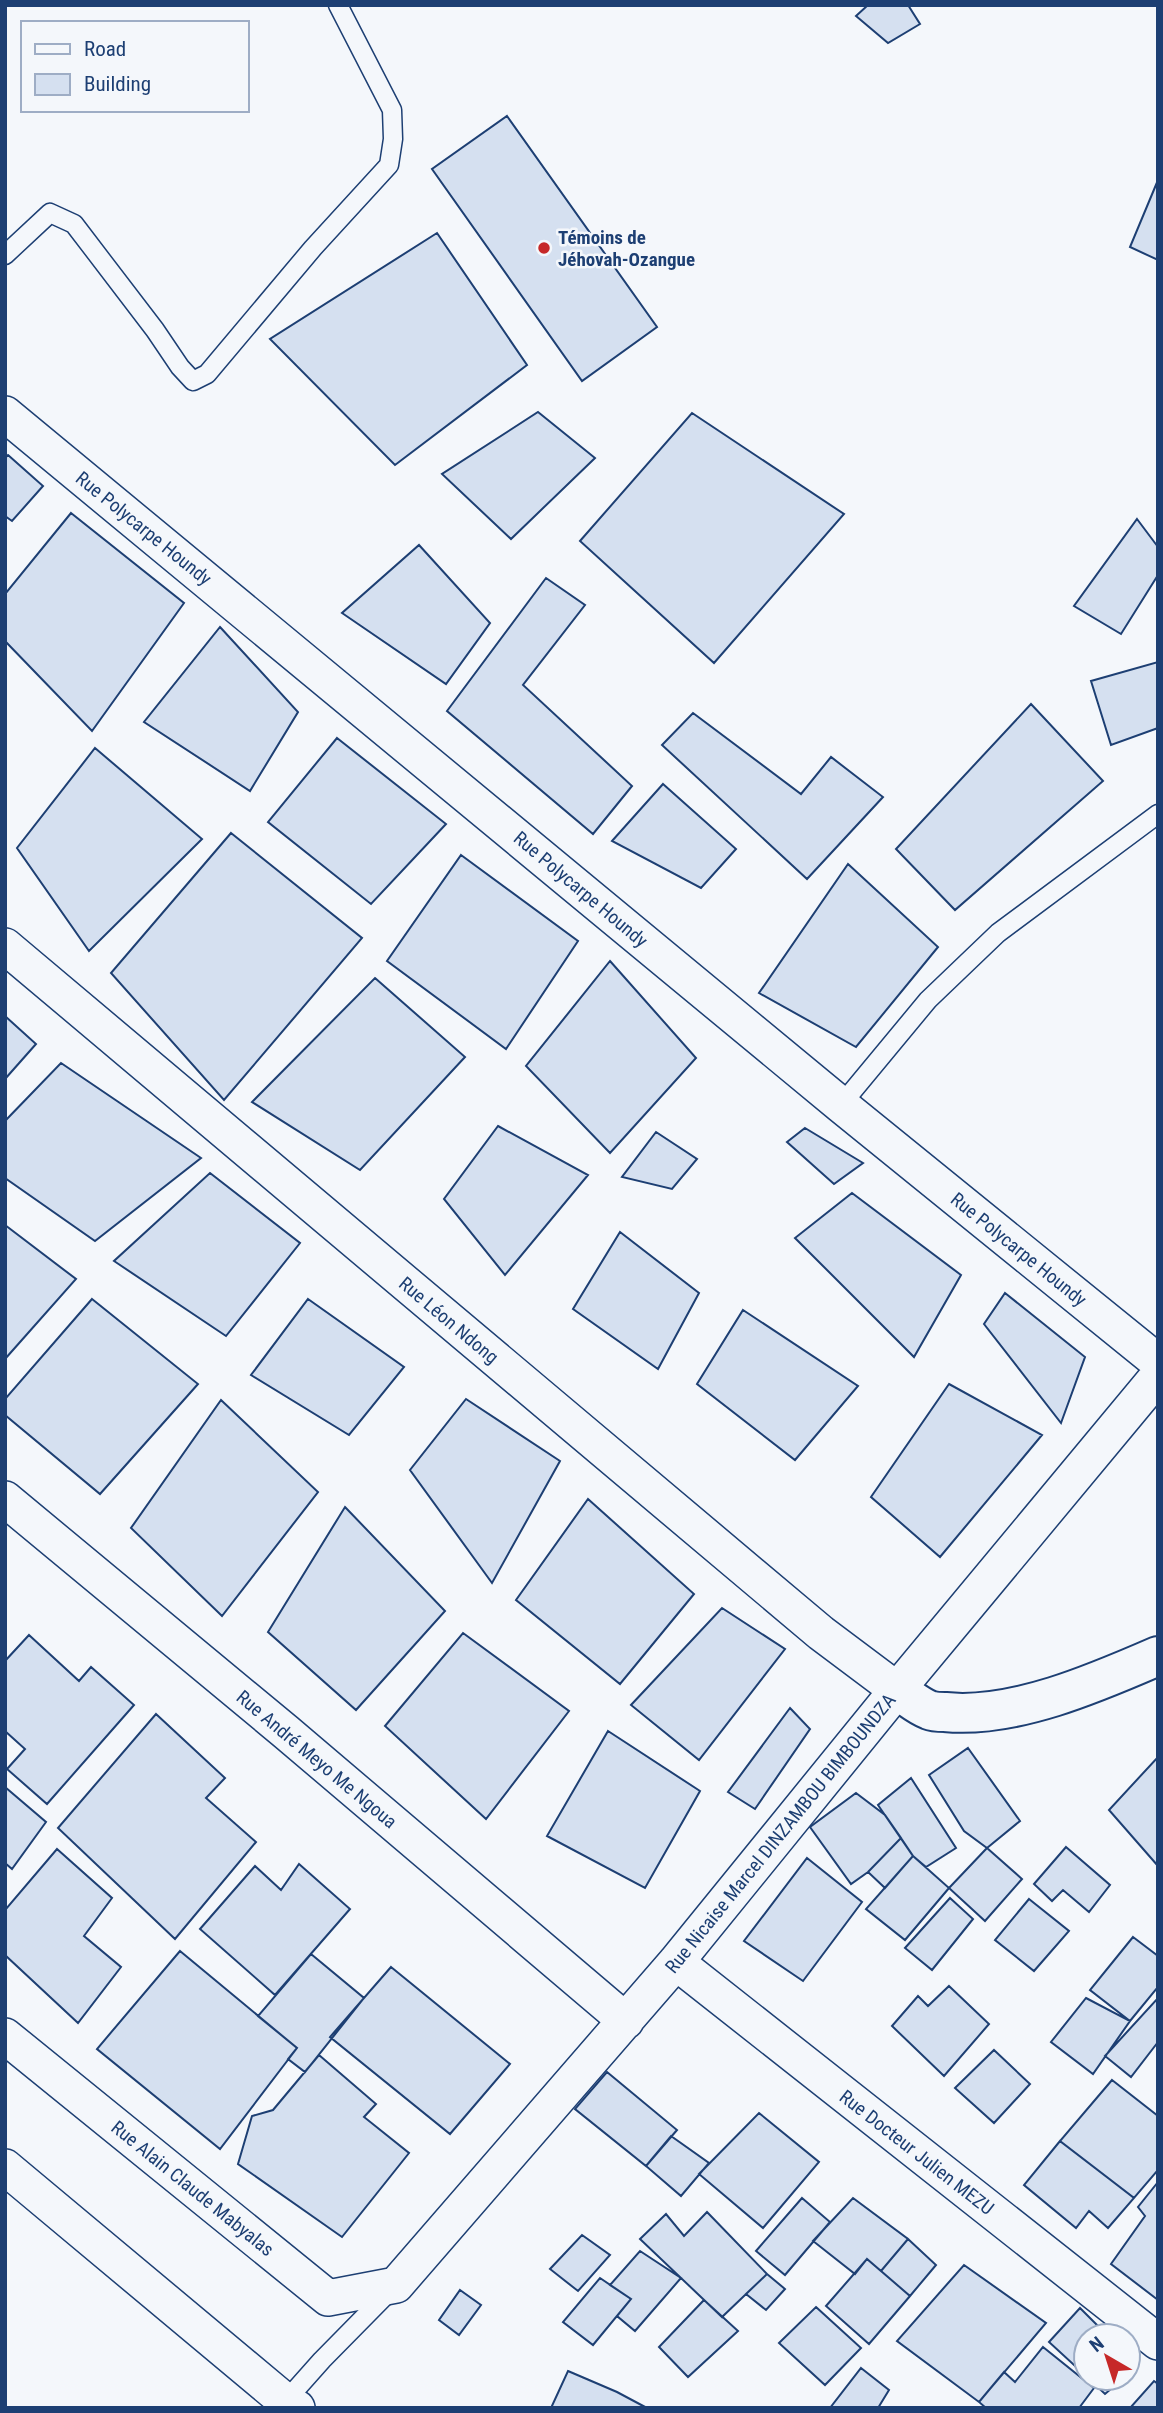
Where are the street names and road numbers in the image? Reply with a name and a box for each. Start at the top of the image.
street label: Rue Polycarpe Houndy [71,467,216,590]
street label: Rue Polycarpe Houndy [509,827,652,952]
street label: Rue Polycarpe Houndy [946,1188,1091,1311]
street label: Rue Léon Ndong [394,1272,503,1369]
street label: Rue André Meyo Me Ngoua [232,1686,402,1833]
street label: Rue Nicaise Marcel DINZAMBOU BIMBOUNDZA [660,1689,900,1978]
street label: Rue Docteur Julien MEZU [835,2085,998,2220]
street label: Rue Alain Claude Mabyalas [107,2116,279,2261]

